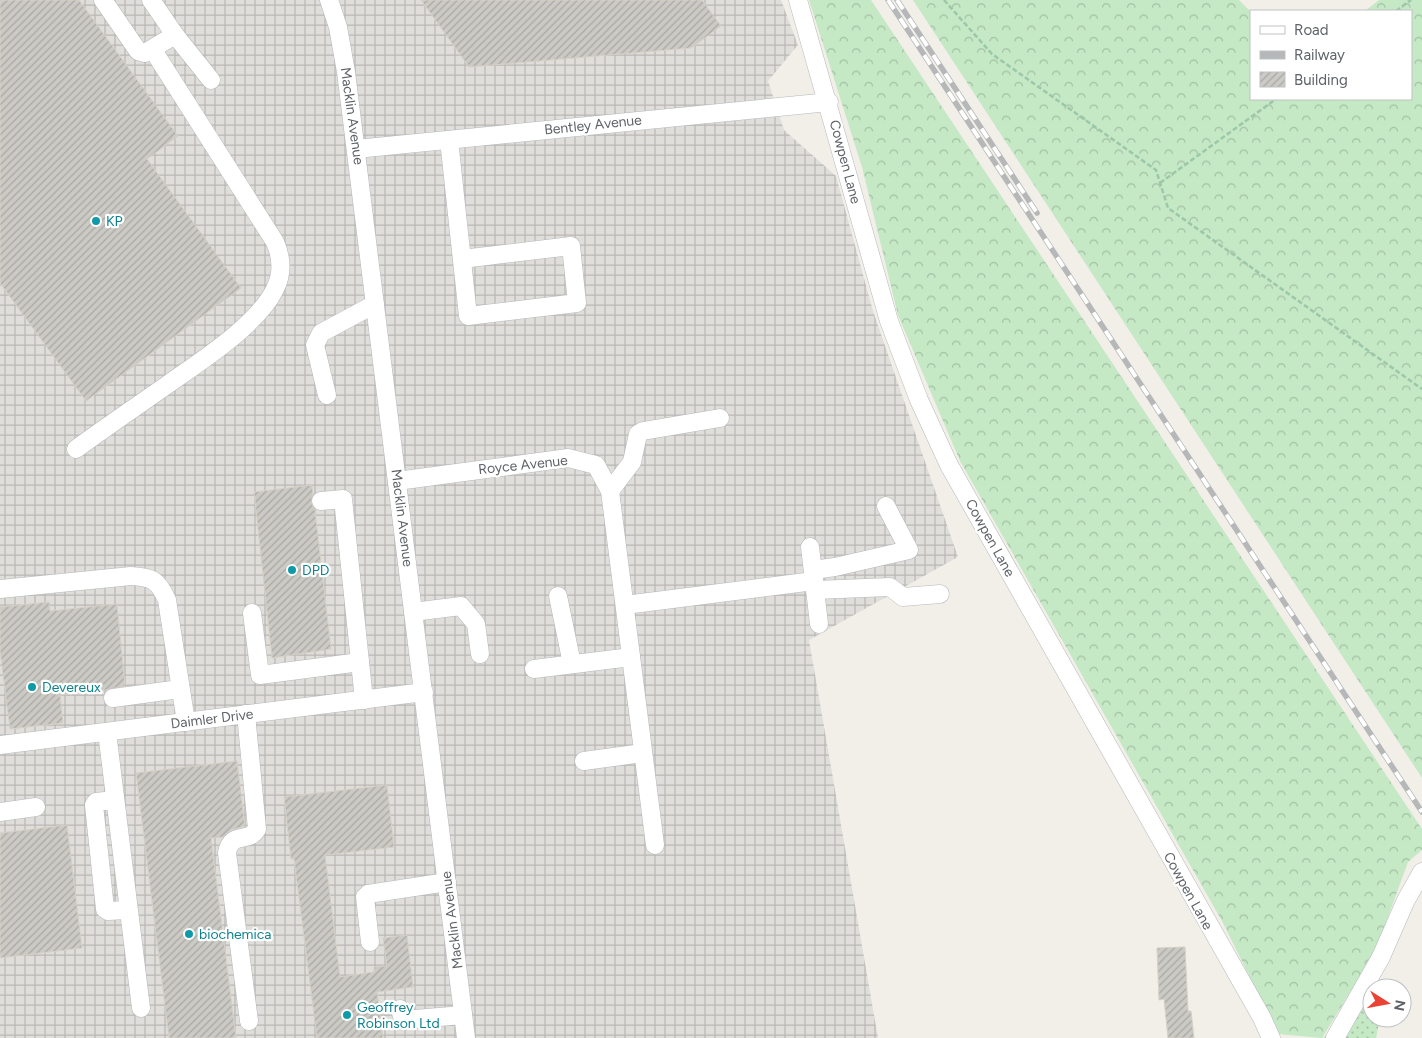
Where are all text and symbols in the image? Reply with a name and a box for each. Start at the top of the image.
legend [1250,10,1412,100]
text: Road [1294,21,1329,39]
text: Railway [1294,46,1345,64]
street label: Macklin Avenue [337,66,367,166]
text: Building [1294,71,1348,89]
street label: Bentley Avenue [543,111,643,139]
street label: Cowpen Lane [826,118,864,206]
place label: KP [106,213,123,230]
marker: KP [90,215,102,227]
street label: Royce Avenue [477,452,569,478]
street label: Macklin Avenue [388,468,416,568]
street label: Cowpen Lane [962,496,1018,580]
place label: DPD [302,562,329,579]
marker: DPD [286,564,298,576]
place label: Devereux [42,679,101,696]
marker: Devereux [26,681,38,693]
street label: Daimler Drive [170,705,255,733]
street label: Cowpen Lane [1160,849,1216,933]
street label: Macklin Avenue [438,870,466,970]
place label: biochemica [199,926,271,943]
marker: biochemica [183,928,195,940]
north arrow [1362,978,1412,1028]
text: N [1390,998,1409,1012]
place label: Geoffrey Robinson Ltd [357,999,440,1032]
marker: Geoffrey Robinson Ltd [341,1009,353,1021]

